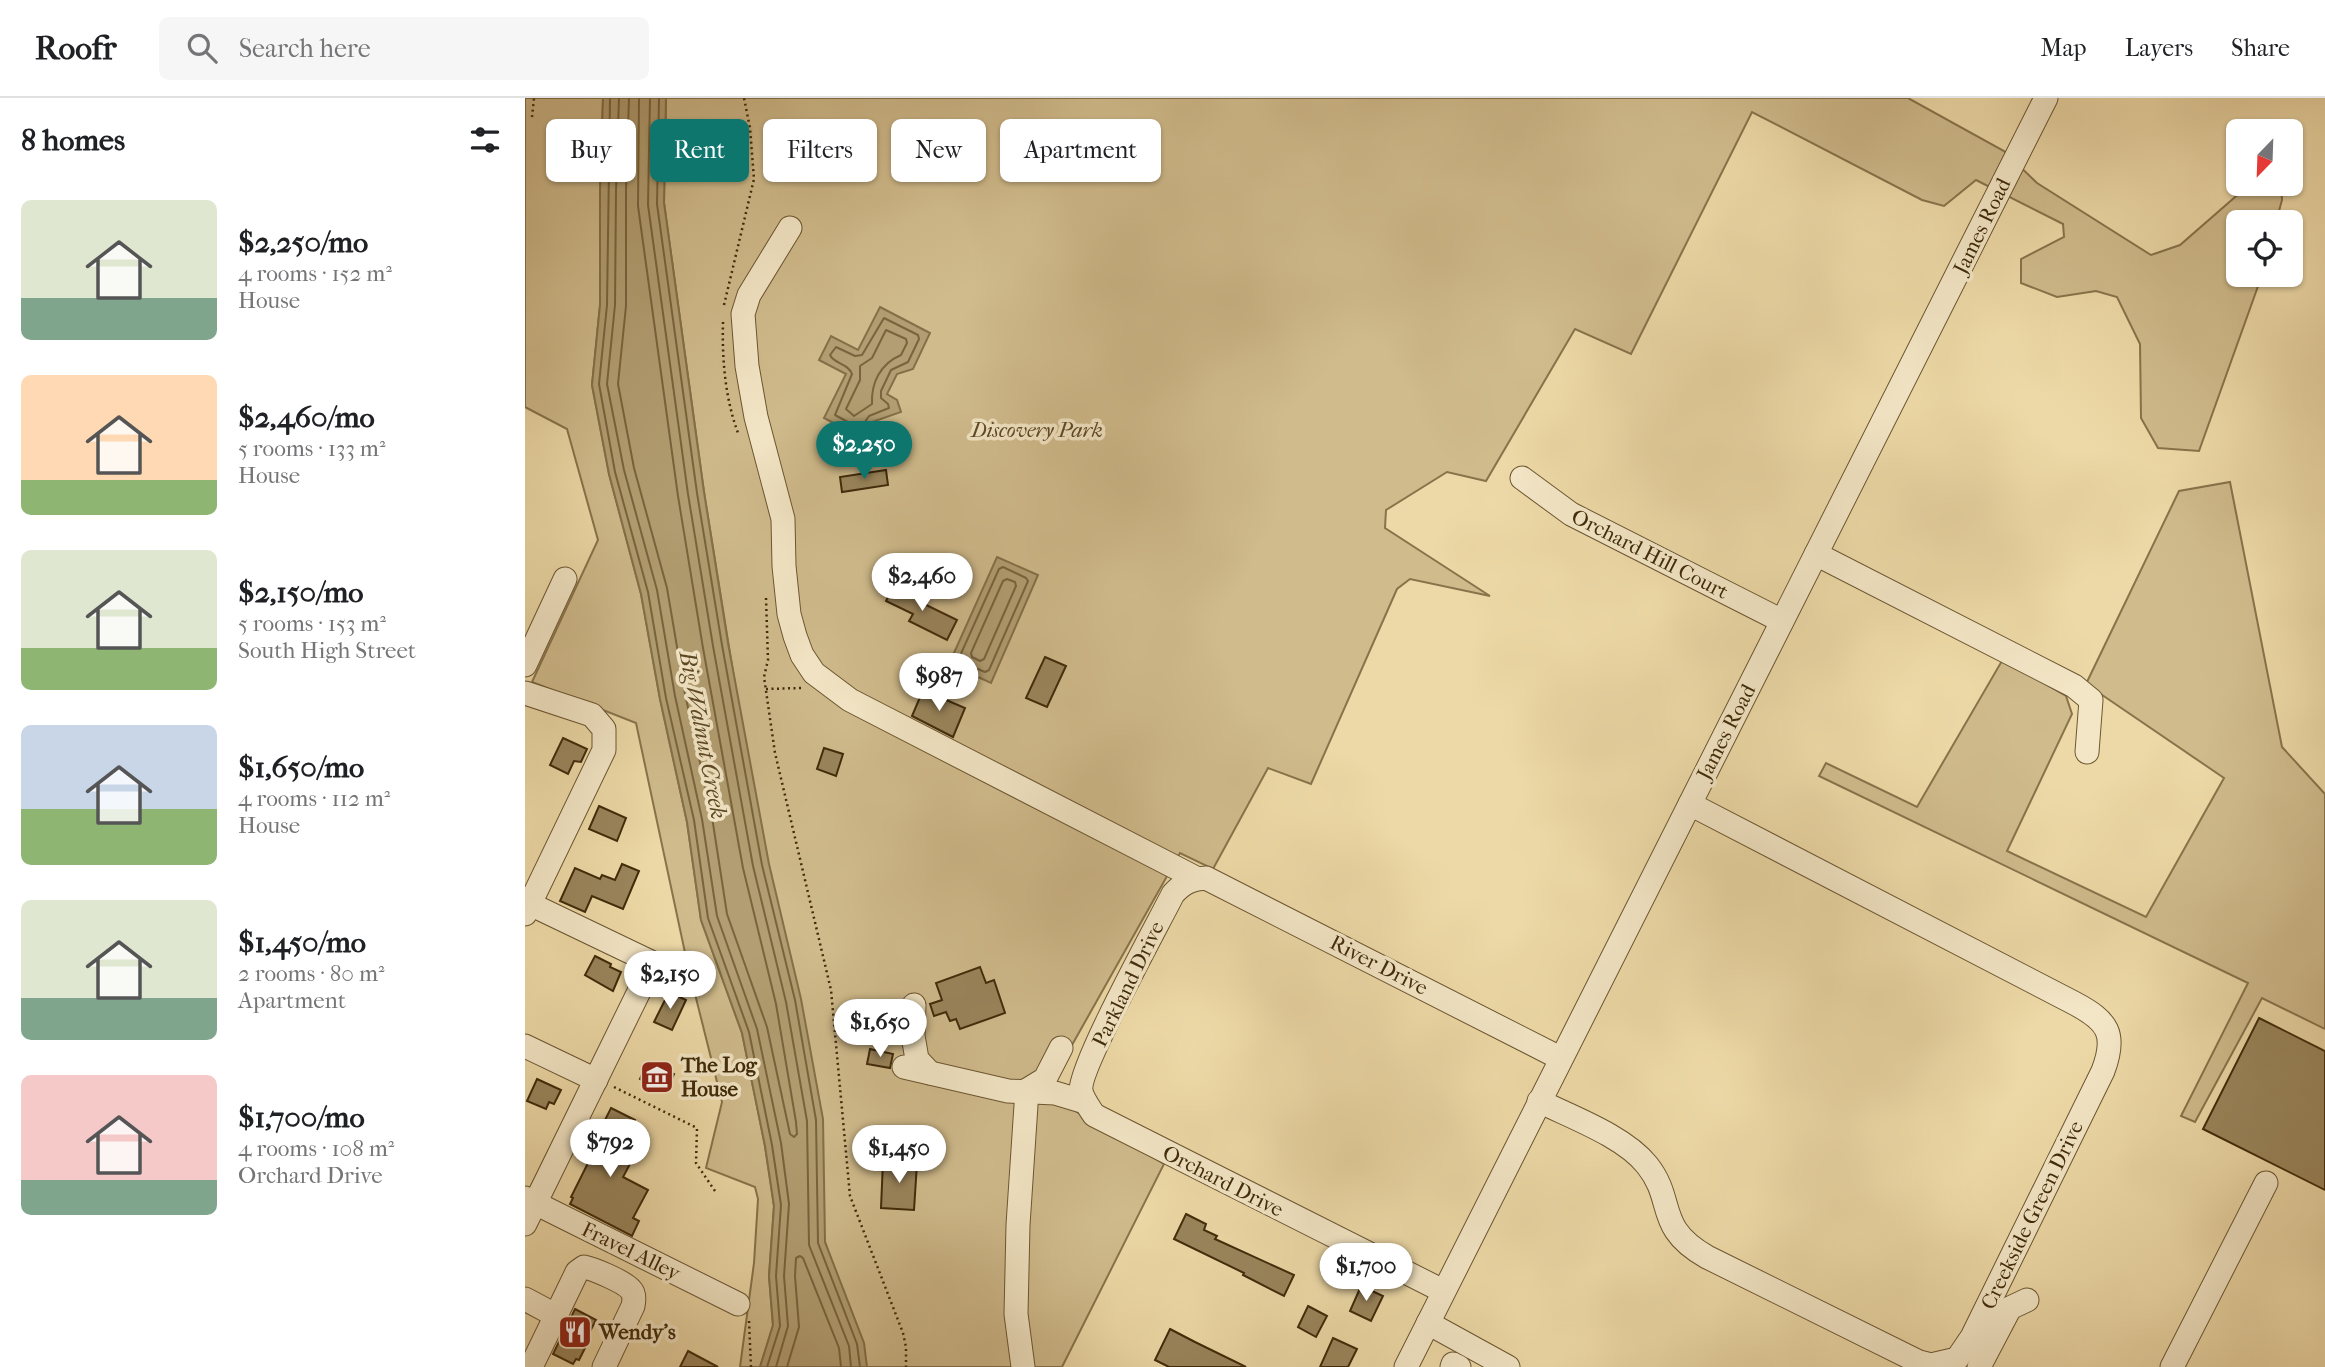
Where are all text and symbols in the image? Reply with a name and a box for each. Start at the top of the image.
search box [159,17,649,80]
text: Roofr [35,29,117,68]
icon: search [183,29,221,67]
text: Search here [239,33,371,64]
text: Map [2041,34,2087,62]
text: Layers [2125,34,2193,62]
text: Share [2231,34,2290,62]
chip: Buy [546,119,636,182]
chip: Rent [650,119,749,182]
chip: Filters [763,119,877,182]
chip: New [891,119,986,182]
chip: Apartment [1000,119,1161,182]
north arrow [2226,119,2303,196]
map controls [2226,119,2303,287]
icon: filters [466,121,504,159]
text: 8 homes [21,123,125,158]
street label: James Road [1948,174,2016,280]
button: locate [2226,210,2303,287]
text: $2,250/mo [238,225,368,260]
icon: home [77,228,161,312]
text: 4 rooms · 152 m² [238,260,392,287]
text: House [238,287,300,314]
text: $2,460/mo [238,400,375,435]
icon: home [77,403,161,487]
park label: Discovery Park [969,418,1103,442]
pin: $2,250 [807,422,921,481]
text: $2,250 [832,430,896,457]
text: 5 rooms · 133 m² [238,435,385,462]
text: House [238,462,300,489]
street label: Orchard Hill Court [1568,504,1733,604]
pin: $2,460 [865,554,979,613]
text: $2,460 [888,562,956,589]
text: $2,150/mo [238,575,364,610]
icon: home [77,578,161,662]
text: 5 rooms · 153 m² [238,610,386,637]
text: South High Street [238,637,416,664]
water label: Big Walnut Creek [673,647,733,821]
pin: $987 [898,654,980,713]
text: $987 [915,662,963,689]
street label: James Road [1691,680,1761,786]
text: $1,650/mo [238,750,364,785]
icon: home [77,753,161,837]
text: 4 rooms · 112 m² [238,785,390,812]
text: House [238,812,300,839]
street label: Parkland Drive [1087,917,1169,1051]
text: $1,450/mo [238,925,366,960]
icon: home [77,928,161,1012]
street label: River Drive [1326,930,1432,1000]
pin: $2,150 [613,951,727,1011]
text: 2 rooms · 80 m² [238,960,385,987]
text: $2,150 [640,960,700,987]
text: Apartment [238,987,346,1014]
pin: $1,650 [823,1000,937,1059]
text: $1,650 [850,1008,910,1035]
place label: The Log House [680,1053,758,1101]
museum icon: The Log House [638,1058,676,1096]
text: $1,700/mo [238,1100,365,1135]
icon: home [77,1103,161,1187]
street label: Creekside Green Drive [1976,1117,2088,1313]
pin: $792 [569,1119,651,1179]
pin: $1,450 [842,1126,956,1185]
text: $792 [586,1128,634,1155]
text: $1,450 [868,1134,930,1161]
text: 4 rooms · 108 m² [238,1135,394,1162]
street label: Orchard Drive [1159,1140,1287,1222]
text: Orchard Drive [238,1162,383,1189]
street label: Fravel Alley [578,1217,685,1286]
pin: $1,700 [1309,1244,1423,1303]
text: $1,700 [1336,1252,1396,1279]
restaurant icon: Wendy's [556,1313,594,1351]
place label: Wendy's [598,1320,676,1344]

